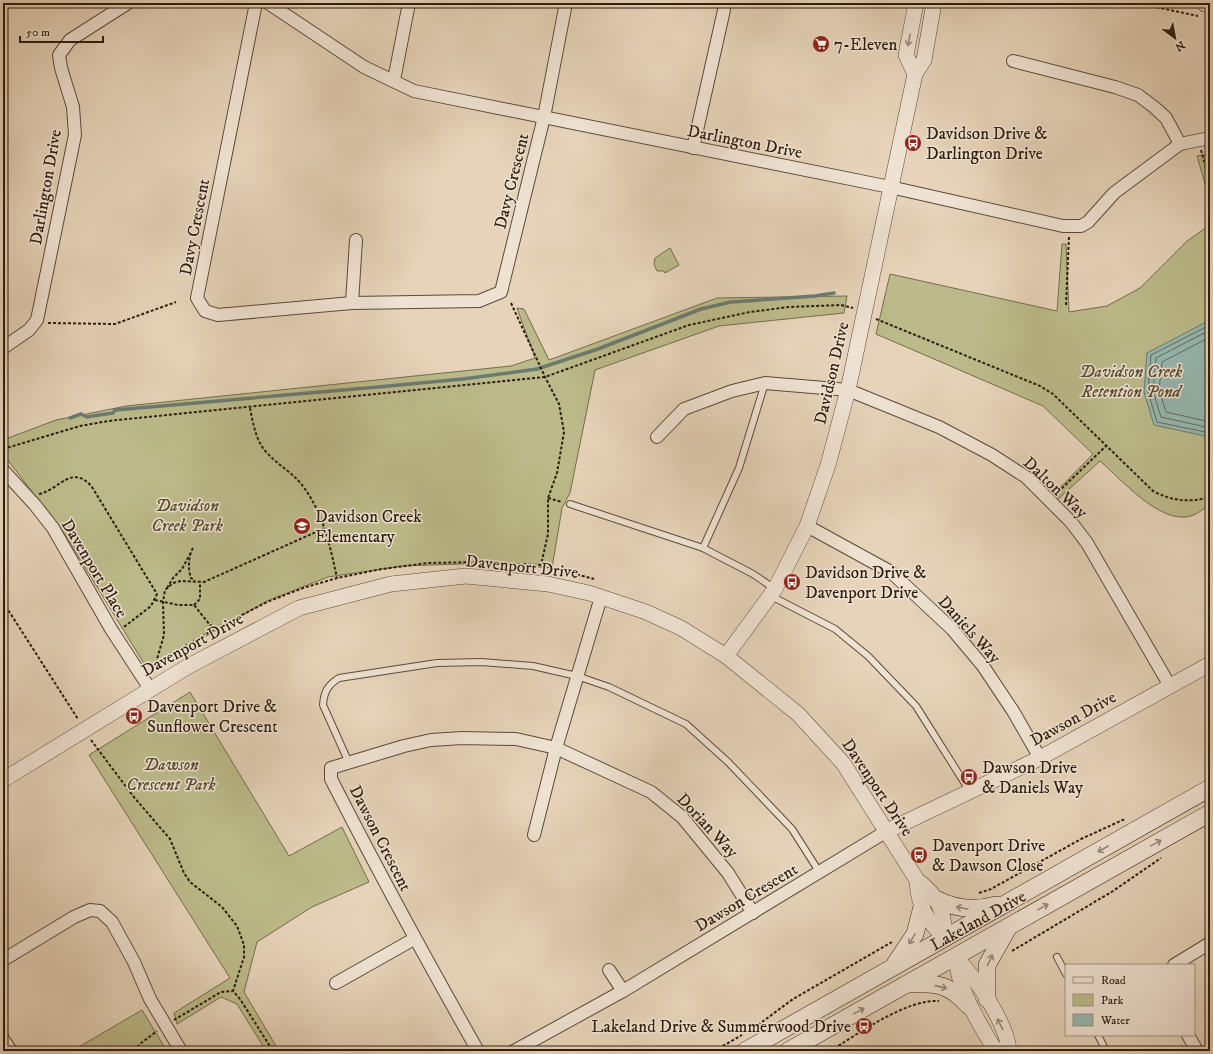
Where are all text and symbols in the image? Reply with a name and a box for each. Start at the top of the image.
scale bar [20,18,103,44]
north arrow [1155,18,1195,58]
text: 50 m [26,25,50,40]
one-way arrow [905,33,913,46]
supermarket icon: 7-Eleven [811,34,831,54]
place label: 7-Eleven [834,34,897,56]
text: N [1172,37,1187,54]
street label: Darlington Drive [685,120,804,164]
place label: Davidson Drive & Darlington Drive [926,123,1047,165]
street label: Darlington Drive [25,128,67,247]
street label: Davy Crescent [489,131,535,231]
bus stop icon: Davidson Drive & Darlington Drive [903,133,923,153]
street label: Davy Crescent [175,177,215,277]
street label: Davidson Drive [810,320,854,427]
park label: Davidson Creek Retention Pond [1080,361,1184,403]
street label: Dalton Way [1018,452,1093,524]
park label: Davidson Creek Park [151,495,224,537]
place label: Davidson Creek Elementary [315,506,422,548]
street label: Davenport Place [56,515,132,622]
school or university icon: Davidson Creek Elementary [292,516,312,536]
street label: Davenport Drive [464,550,579,584]
place label: Davidson Drive & Davenport Drive [805,562,926,604]
bus stop icon: Davidson Drive & Davenport Drive [782,572,802,592]
street label: Daniels Way [933,591,1006,669]
street label: Davenport Drive [138,608,247,682]
street label: Dawson Drive [1027,686,1120,752]
place label: Davenport Drive & Sunflower Crescent [147,696,278,738]
bus stop icon: Davenport Drive & Sunflower Crescent [124,706,144,726]
street label: Davenport Drive [836,734,918,841]
park label: Dawson Crescent Park [126,754,217,796]
place label: Dawson Drive & Daniels Way [982,757,1084,799]
bus stop icon: Dawson Drive & Daniels Way [959,767,979,787]
street label: Dawson Crescent [344,782,416,896]
street label: Dorian Way [672,789,744,864]
place label: Davenport Drive & Dawson Close [932,835,1045,877]
one-way arrow [1150,839,1162,847]
bus stop icon: Davenport Drive & Dawson Close [909,845,929,865]
one-way arrow [1097,846,1109,854]
street label: Dawson Crescent [691,858,802,937]
street label: Lakeland Drive [927,886,1030,956]
one-way arrow [955,903,968,911]
one-way arrow [1037,903,1049,911]
one-way arrow [907,933,915,945]
one-way arrow [987,955,994,967]
legend [1065,964,1195,1036]
text: Road [1101,973,1126,988]
one-way arrow [934,983,947,991]
text: Park [1101,993,1123,1008]
one-way arrow [853,1007,865,1015]
text: Water [1100,1013,1130,1028]
place label: Lakeland Drive & Summerwood Drive [591,1016,851,1038]
bus stop icon: Lakeland Drive & Summerwood Drive [854,1016,874,1036]
one-way arrow [996,1019,1003,1031]

